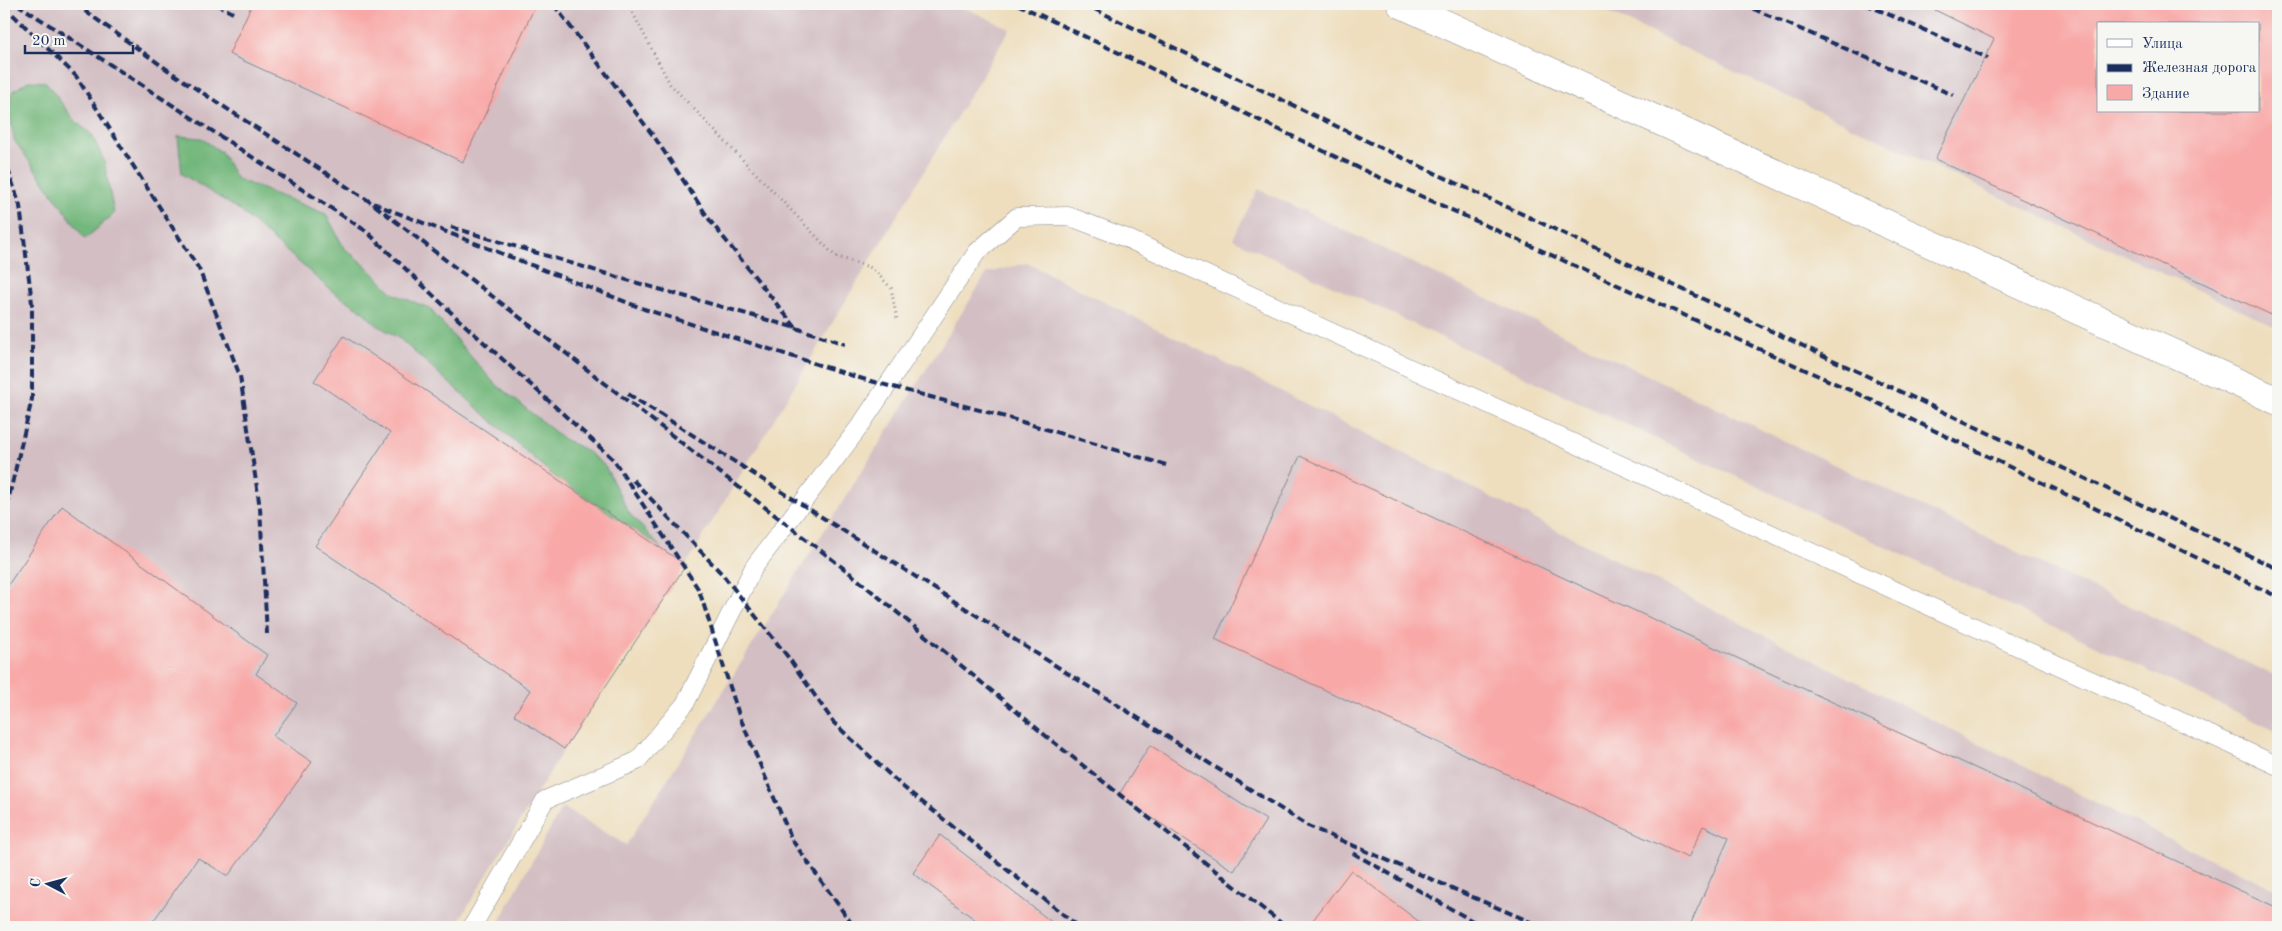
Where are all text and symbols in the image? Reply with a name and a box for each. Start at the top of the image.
scale bar [25,22,132,54]
legend [2097,22,2260,112]
text: 20 m [32,34,66,49]
text: Улица [2142,37,2183,52]
text: Железная дорога [2142,61,2257,76]
text: Здание [2142,87,2189,102]
north arrow [22,858,72,908]
text: С [29,877,44,888]

